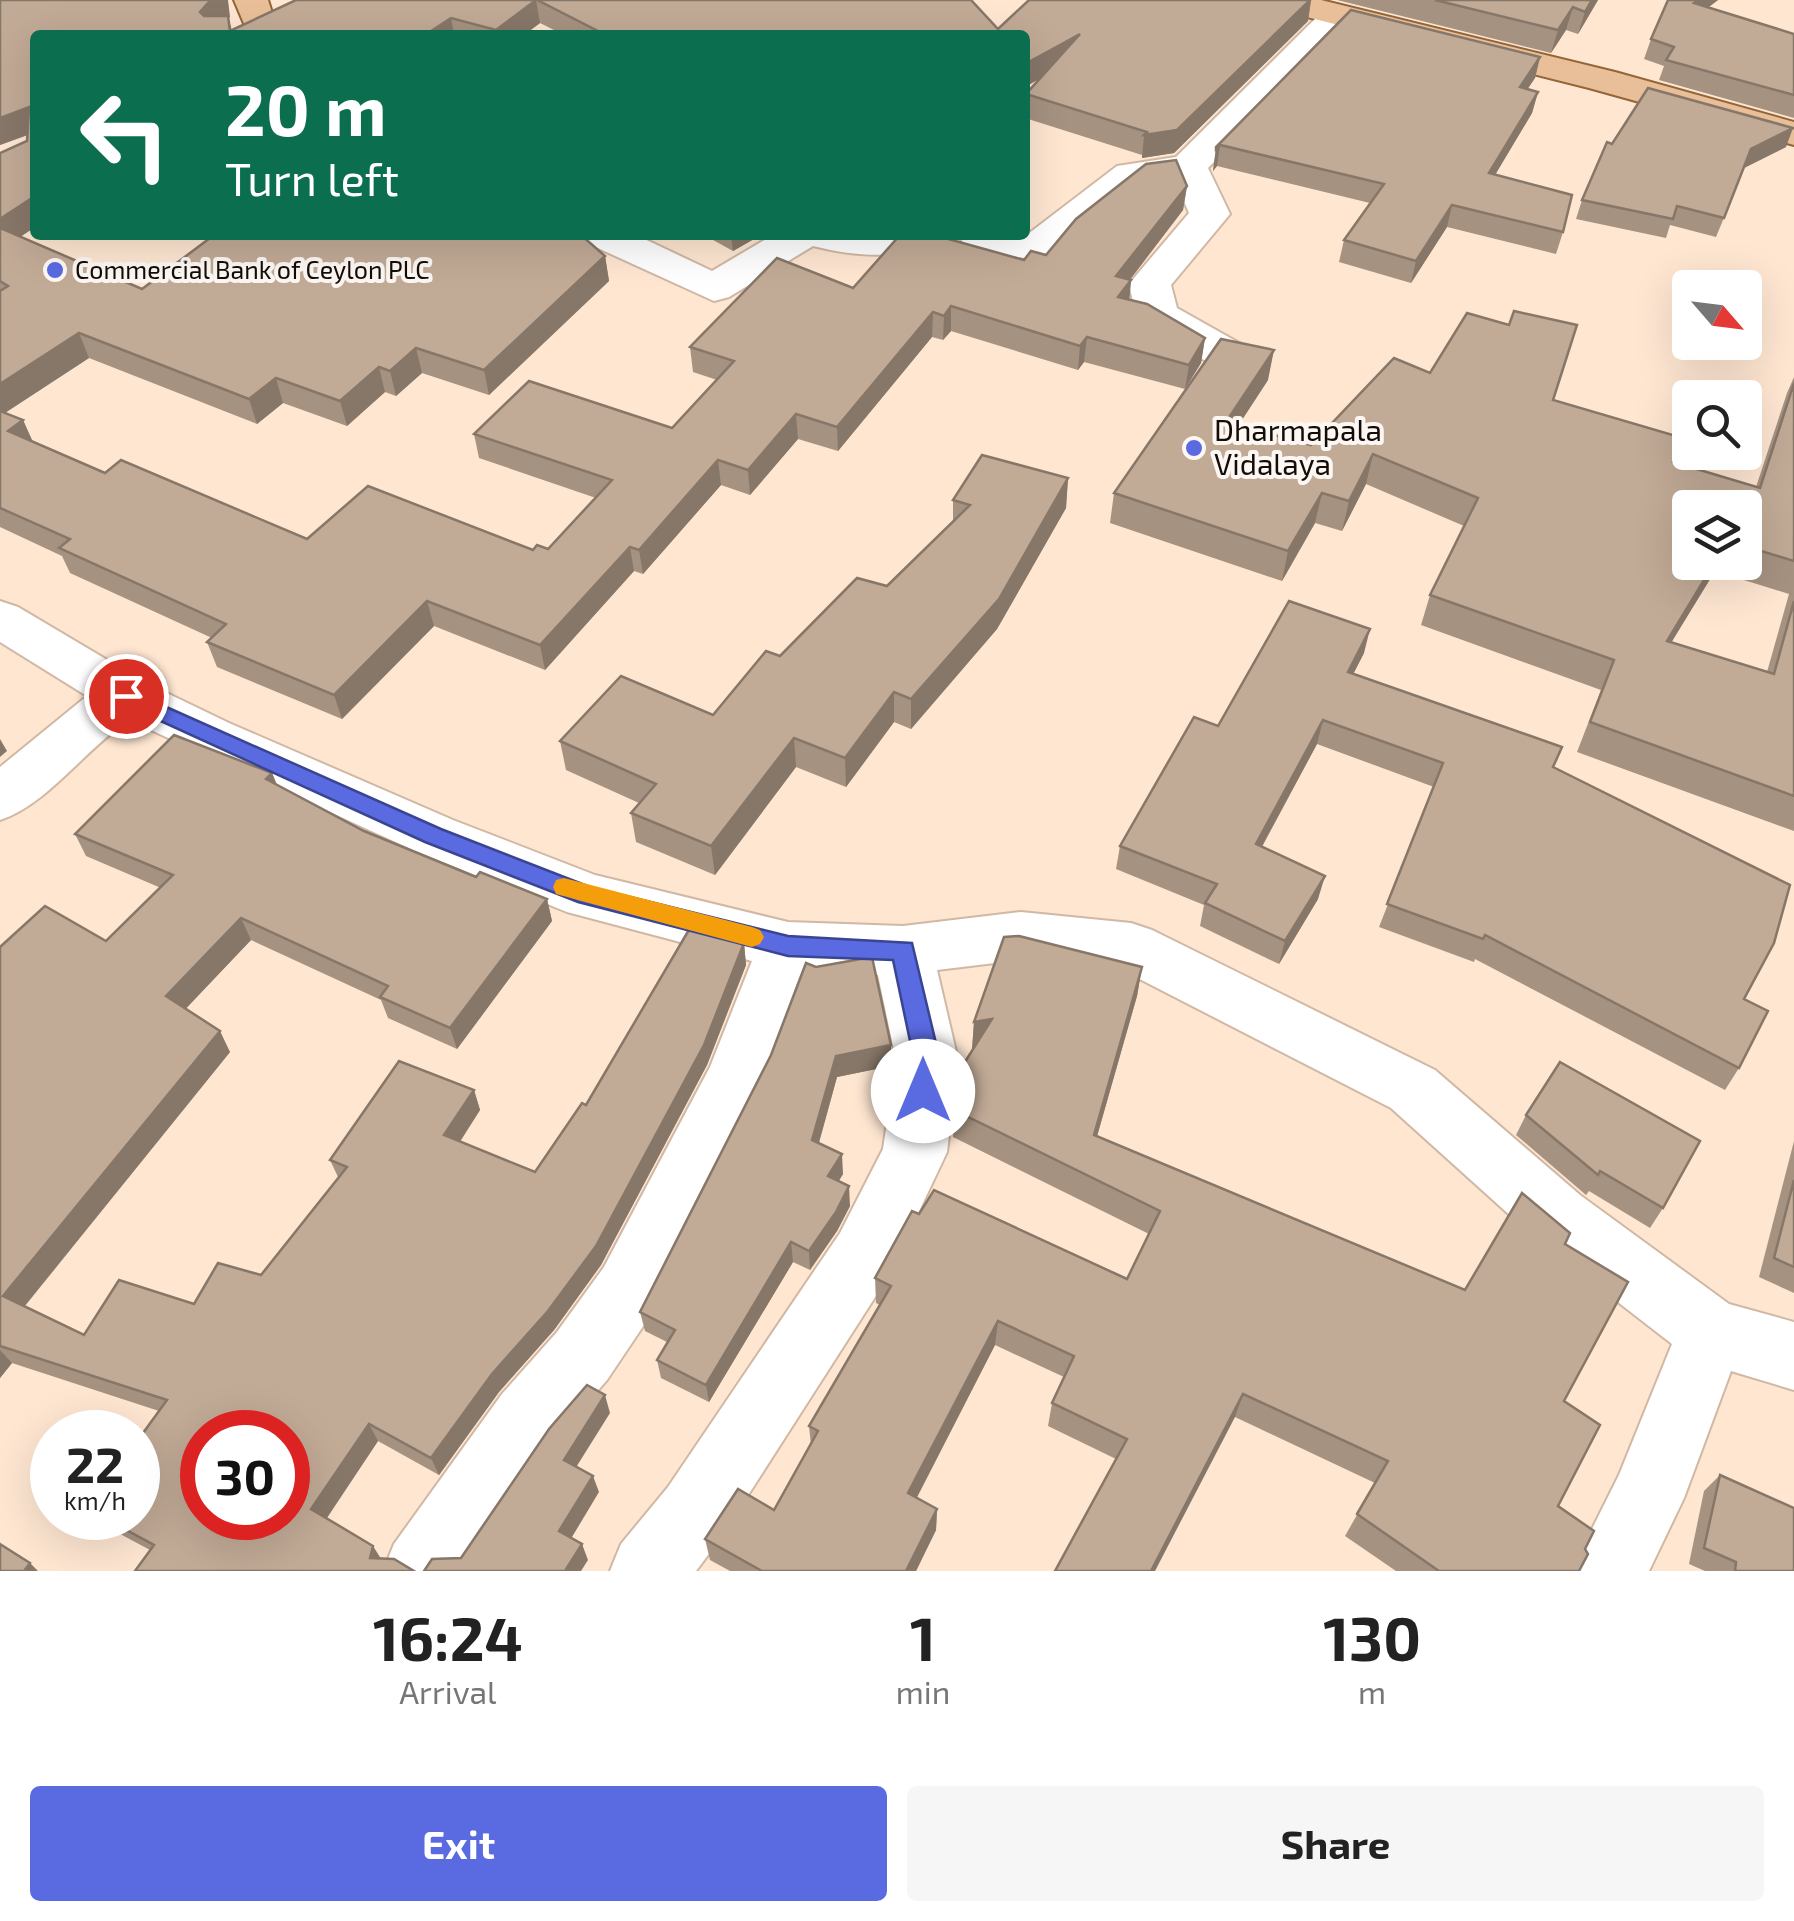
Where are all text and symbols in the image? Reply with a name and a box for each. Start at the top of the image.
text: 20 m [225,66,387,150]
icon: left [60,70,190,200]
text: Turn left [225,151,399,205]
place label: Commercial Bank of Ceylon PLC [75,254,429,284]
marker: Commercial Bank of Ceylon PLC [44,259,66,281]
north arrow [1672,270,1762,360]
map controls [1672,270,1762,580]
button: search [1672,380,1762,470]
place label: Dharmapala Vidalaya [1214,411,1382,481]
marker: Dharmapala Vidalaya [1183,437,1205,459]
button: layers [1672,490,1762,580]
pin [84,654,169,739]
icon: arrive [99,669,154,724]
position arrow [871,1039,975,1143]
speed limit sign: 30 [180,1410,310,1540]
text: 22 [66,1433,124,1493]
text: km/h [64,1485,126,1515]
text: 16:24 [373,1601,523,1673]
text: 1 [910,1601,936,1673]
text: 130 [1323,1601,1421,1673]
text: Arrival [399,1672,497,1710]
text: min [896,1672,950,1710]
text: m [1358,1672,1386,1710]
button: Exit [30,1786,887,1901]
button: Share [907,1786,1764,1901]

